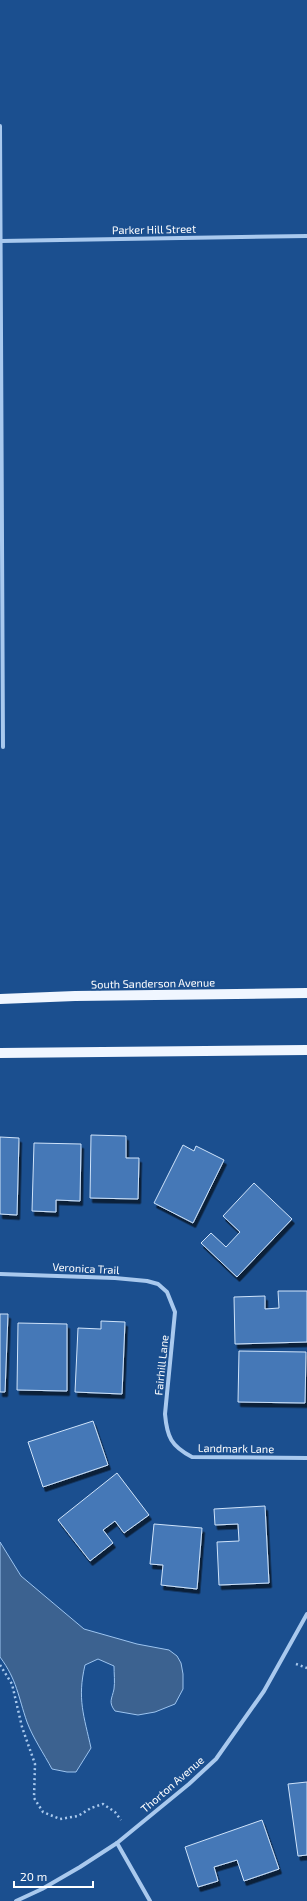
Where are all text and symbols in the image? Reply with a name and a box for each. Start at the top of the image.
street label: Parker Hill Street [112,222,196,236]
street label: South Sanderson Avenue [91,975,215,991]
street label: Veronica Trail [52,1260,121,1276]
street label: Fairhill Lane [151,1334,171,1396]
street label: Landmark Lane [198,1441,274,1455]
street label: Thorton Avenue [138,1753,206,1815]
scale bar [14,1863,93,1889]
text: 20 m [20,1869,47,1883]

